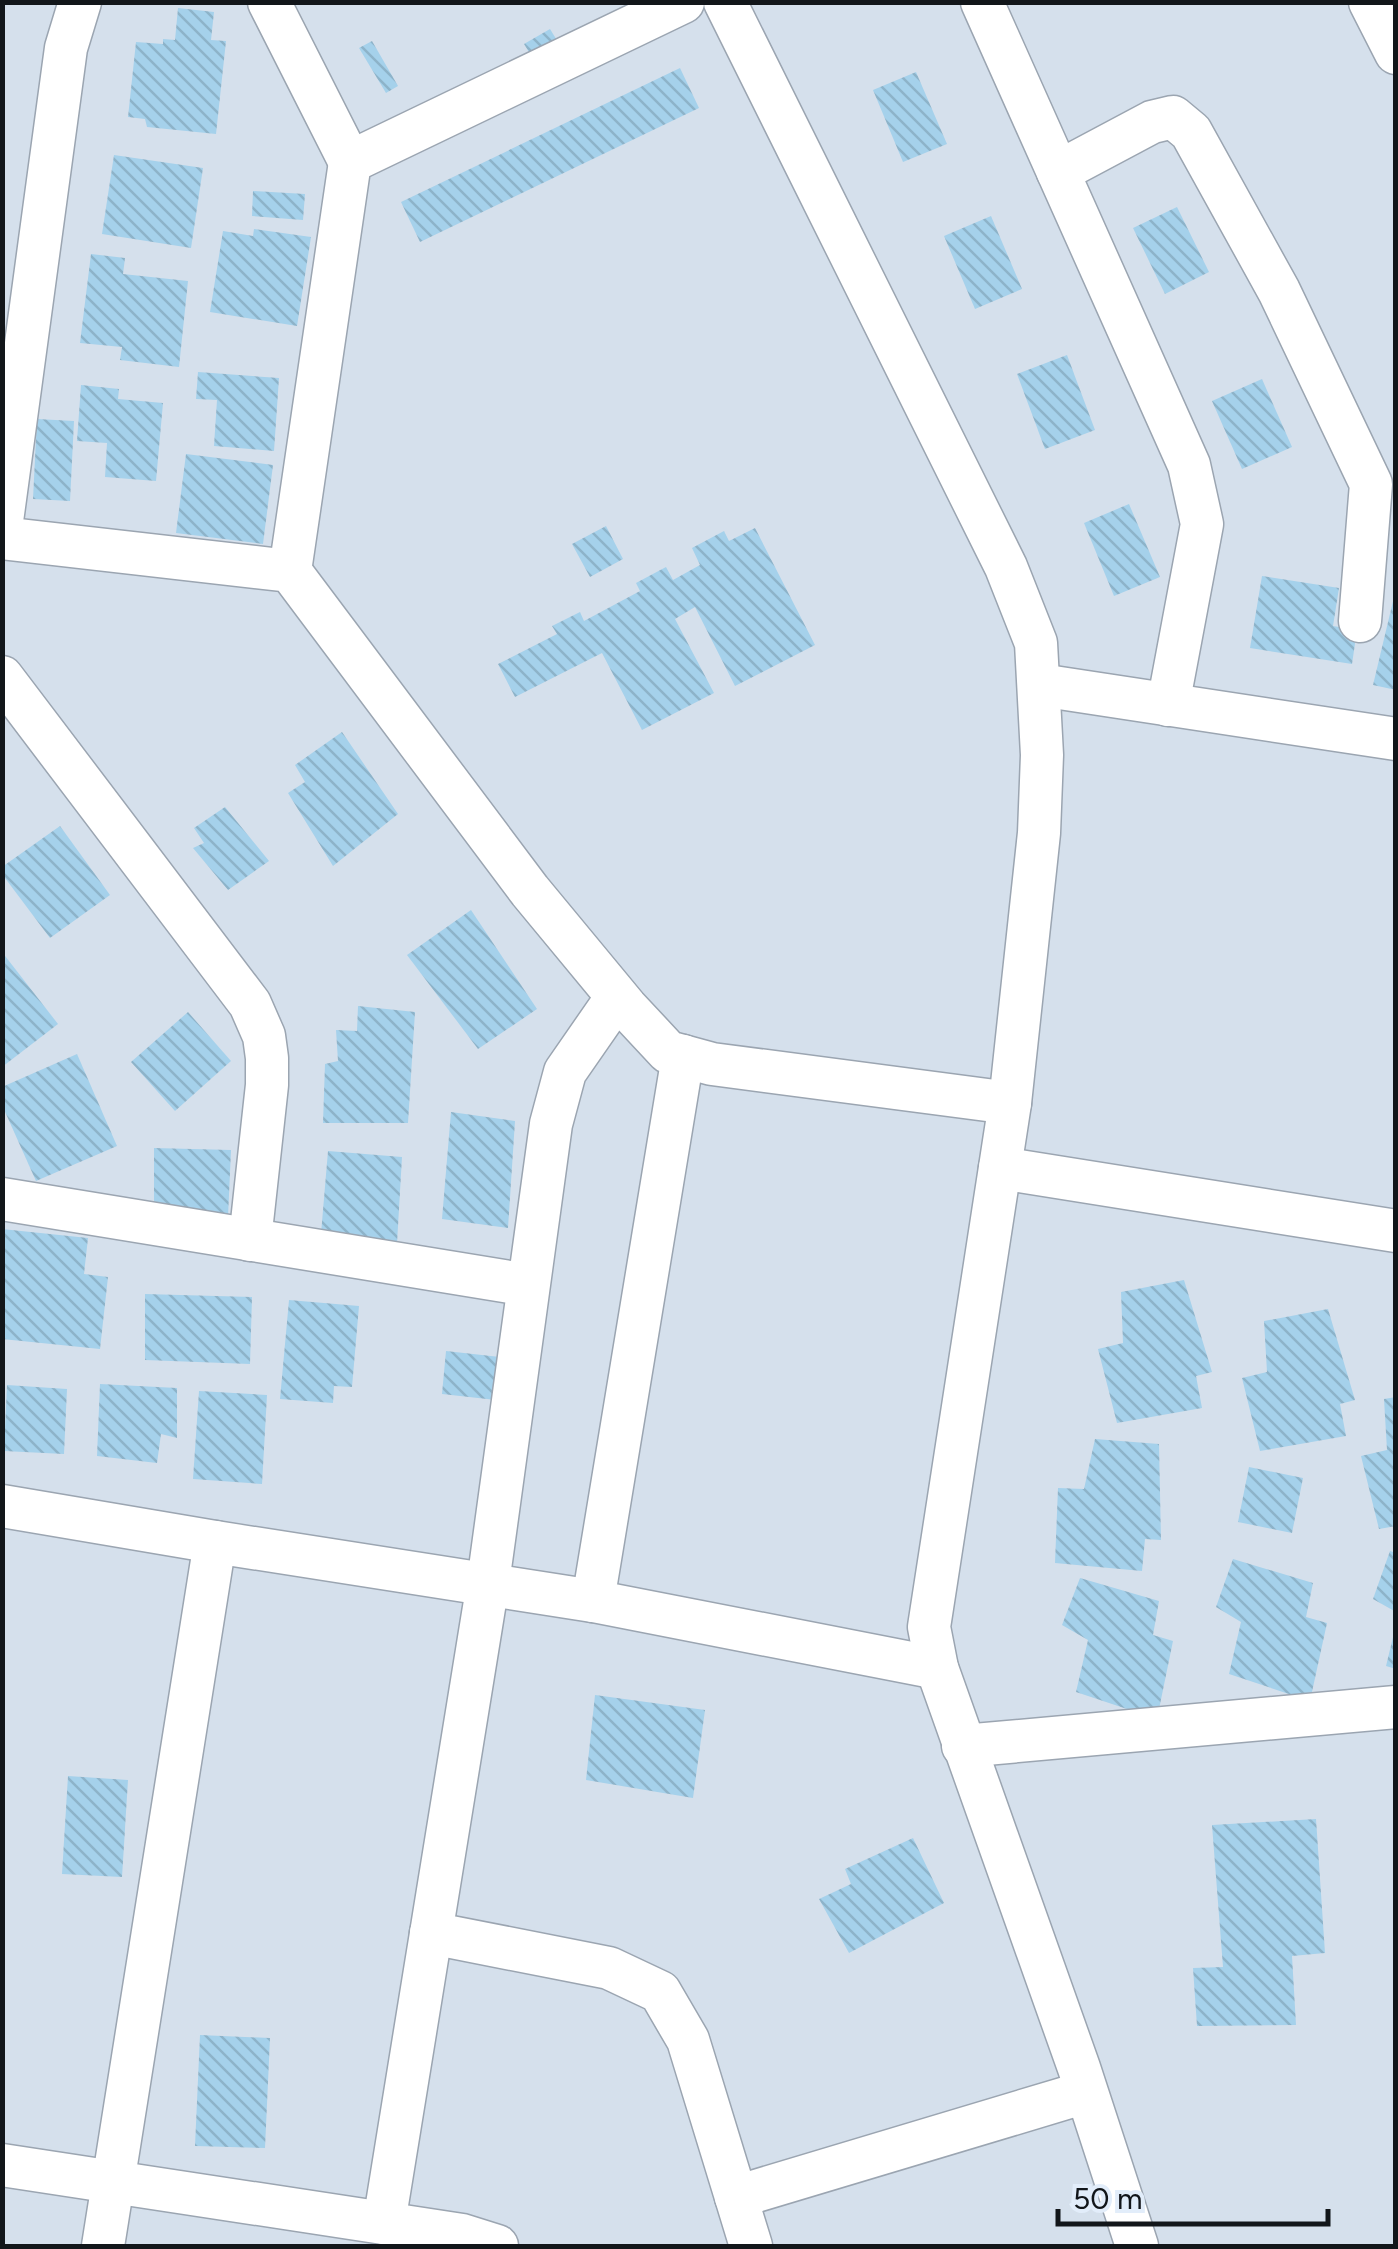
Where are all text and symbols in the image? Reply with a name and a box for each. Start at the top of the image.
scale bar [1058,2164,1328,2226]
text: 50 m [1073,2180,1142,2217]

